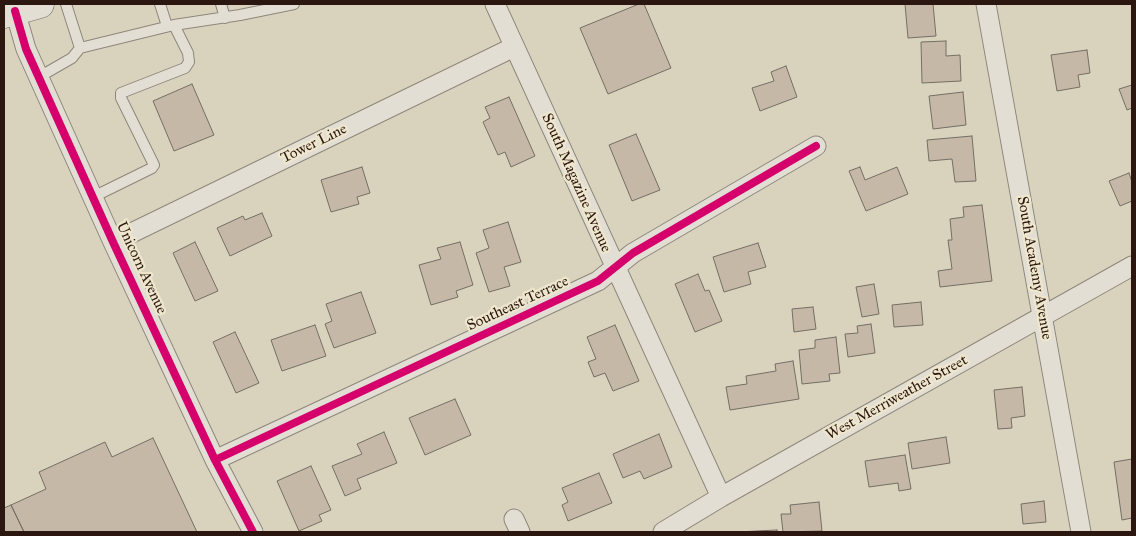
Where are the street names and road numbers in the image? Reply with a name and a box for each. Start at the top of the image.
street label: South Magazine Avenue [537,111,615,255]
street label: Tower Line [278,120,350,168]
street label: South Academy Avenue [1013,195,1055,341]
street label: Unicorn Avenue [112,219,170,317]
street label: Southeast Terrace [464,273,572,335]
street label: West Merriweather Street [823,352,971,444]

